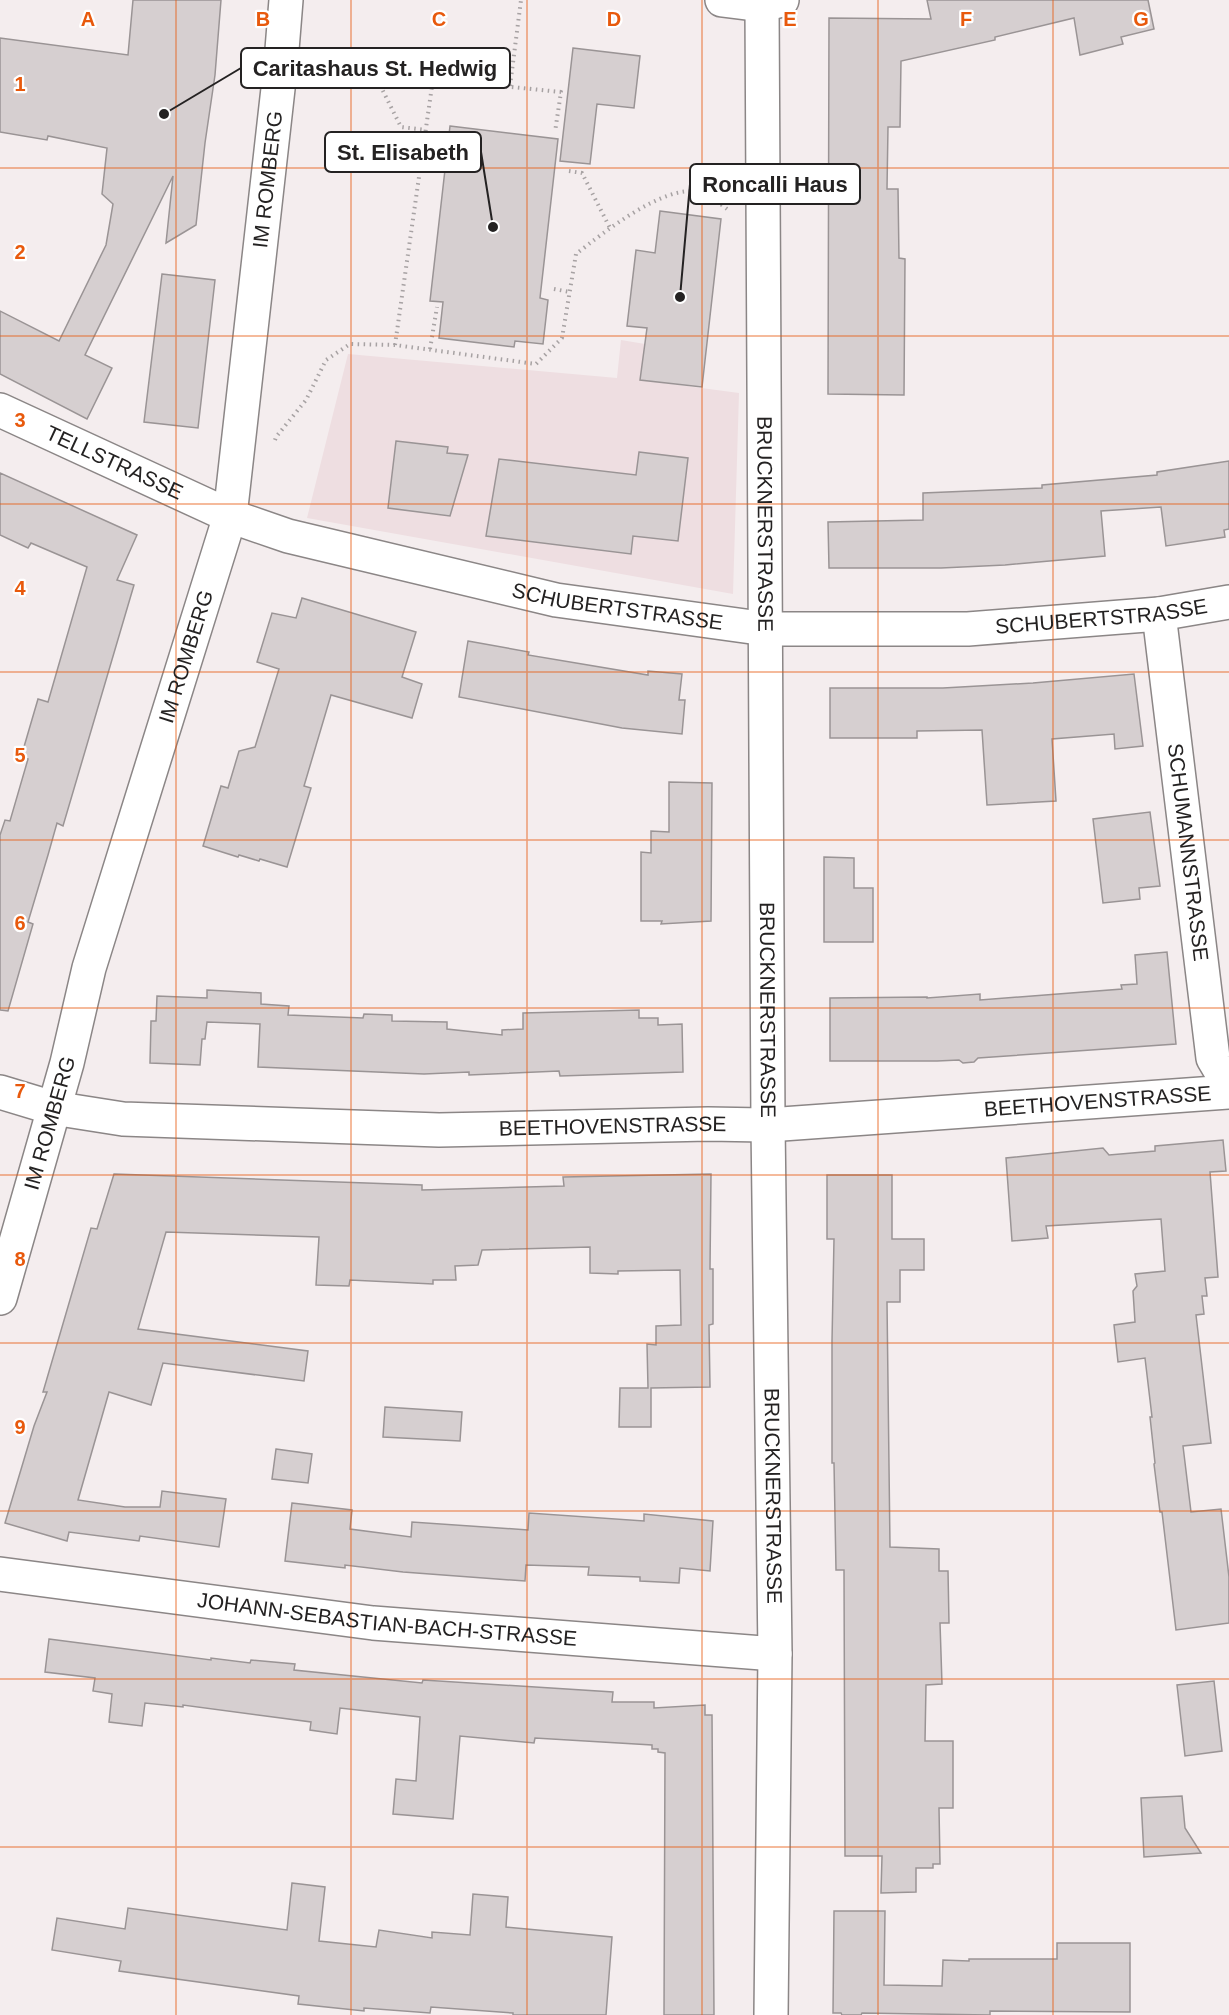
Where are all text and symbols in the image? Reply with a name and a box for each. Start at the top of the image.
text: A [81,8,95,30]
text: B [256,8,270,30]
text: C [432,8,446,30]
text: D [607,8,621,30]
text: E [783,8,797,30]
text: F [960,8,972,30]
text: G [1133,8,1149,30]
callout: Caritashaus St. Hedwig [241,48,510,88]
text: Caritashaus St. Hedwig [253,56,497,81]
text: 1 [14,73,26,95]
street label: IM ROMBERG [248,110,286,249]
callout: St. Elisabeth [325,132,481,172]
text: St. Elisabeth [337,140,469,165]
callout: Roncalli Haus [690,164,860,204]
text: Roncalli Haus [702,172,848,197]
text: 2 [14,241,26,263]
text: 3 [14,409,26,431]
street label: BRUCKNERSTRASSE [753,416,777,632]
street label: TELLSTRASSE [42,421,187,504]
text: 4 [14,577,26,599]
street label: SCHUBERTSTRASSE [510,578,725,634]
street label: IM ROMBERG [154,587,217,726]
street label: SCHUBERTSTRASSE [994,594,1209,638]
street label: SCHUMANNSTRASSE [1164,742,1213,963]
text: 5 [14,744,26,766]
street label: BRUCKNERSTRASSE [756,902,780,1118]
text: 6 [14,912,26,934]
street label: IM ROMBERG [19,1053,79,1192]
text: 7 [14,1080,26,1102]
street label: BEETHOVENSTRASSE [983,1081,1212,1121]
street label: BEETHOVENSTRASSE [498,1112,727,1140]
text: 8 [14,1248,26,1270]
street label: BRUCKNERSTRASSE [760,1388,786,1604]
text: 9 [14,1416,26,1438]
street label: JOHANN-SEBASTIAN-BACH-STRASSE [196,1588,578,1650]

